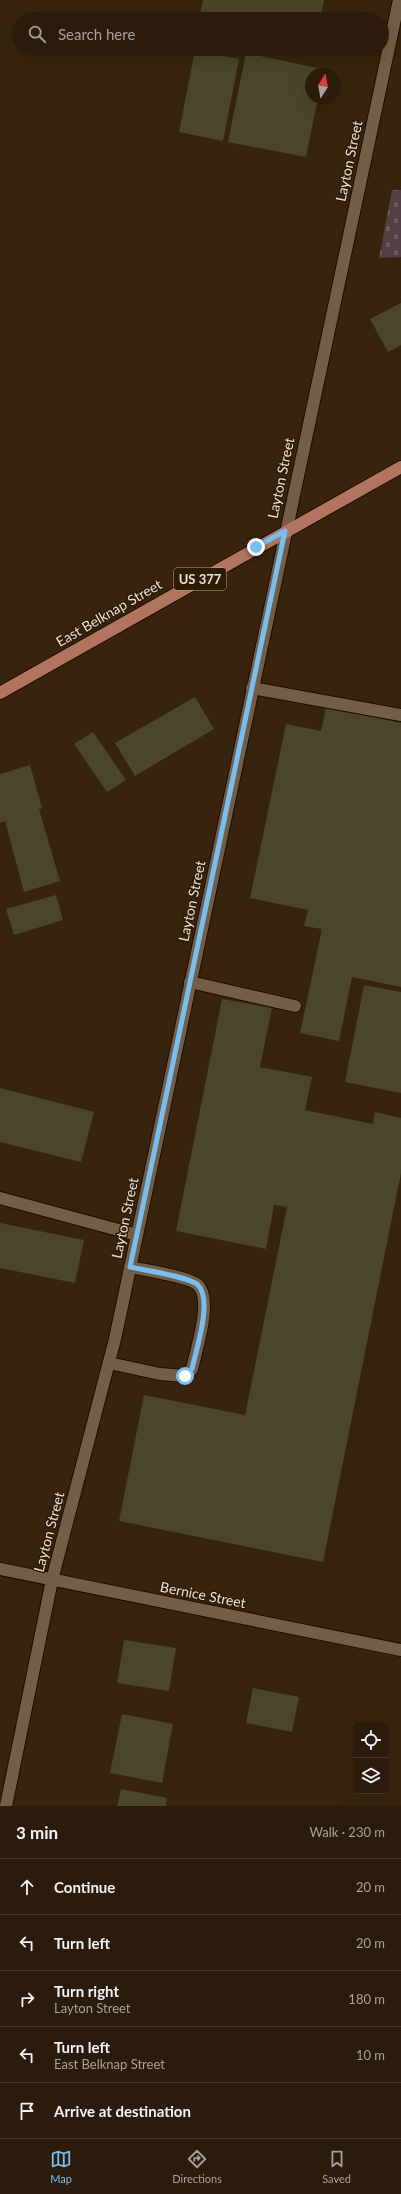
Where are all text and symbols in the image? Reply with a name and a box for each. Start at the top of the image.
search box [12,12,389,56]
icon: search [26,23,48,45]
text: Search here [58,25,135,43]
north arrow [305,68,341,104]
street label: Layton Street [332,119,365,203]
street label: Layton Street [264,436,297,520]
route end [247,538,265,556]
road number: US 377 [174,568,226,590]
street label: East Belknap Street [53,575,165,650]
street label: Layton Street [175,859,208,943]
street label: Layton Street [108,1176,141,1260]
route start [176,1367,194,1385]
street label: Layton Street [30,1490,67,1574]
street label: Bernice Street [159,1578,247,1611]
map controls [353,1722,389,1794]
button: locate [353,1722,389,1758]
button: layers [353,1758,389,1794]
text: 3 min [16,1822,58,1843]
text: Walk · 230 m [309,1824,385,1840]
icon: ahead [16,1876,38,1898]
text: Continue [54,1878,115,1896]
text: 20 m [356,1879,385,1895]
icon: left [16,1932,38,1954]
text: Turn left [54,1934,110,1952]
text: 20 m [356,1935,385,1951]
text: Turn right [54,1982,119,2000]
icon: right [16,1988,38,2010]
text: 180 m [348,1991,385,2007]
text: Layton Street [54,2000,131,2016]
text: Turn left [54,2038,110,2056]
icon: left [16,2044,38,2066]
text: 10 m [356,2047,385,2063]
text: East Belknap Street [54,2056,165,2072]
icon: arrive [16,2100,38,2122]
text: Arrive at destination [54,2102,191,2120]
tab: Map [50,2148,72,2185]
tab: Directions [172,2148,222,2185]
tab: Saved [322,2148,351,2185]

